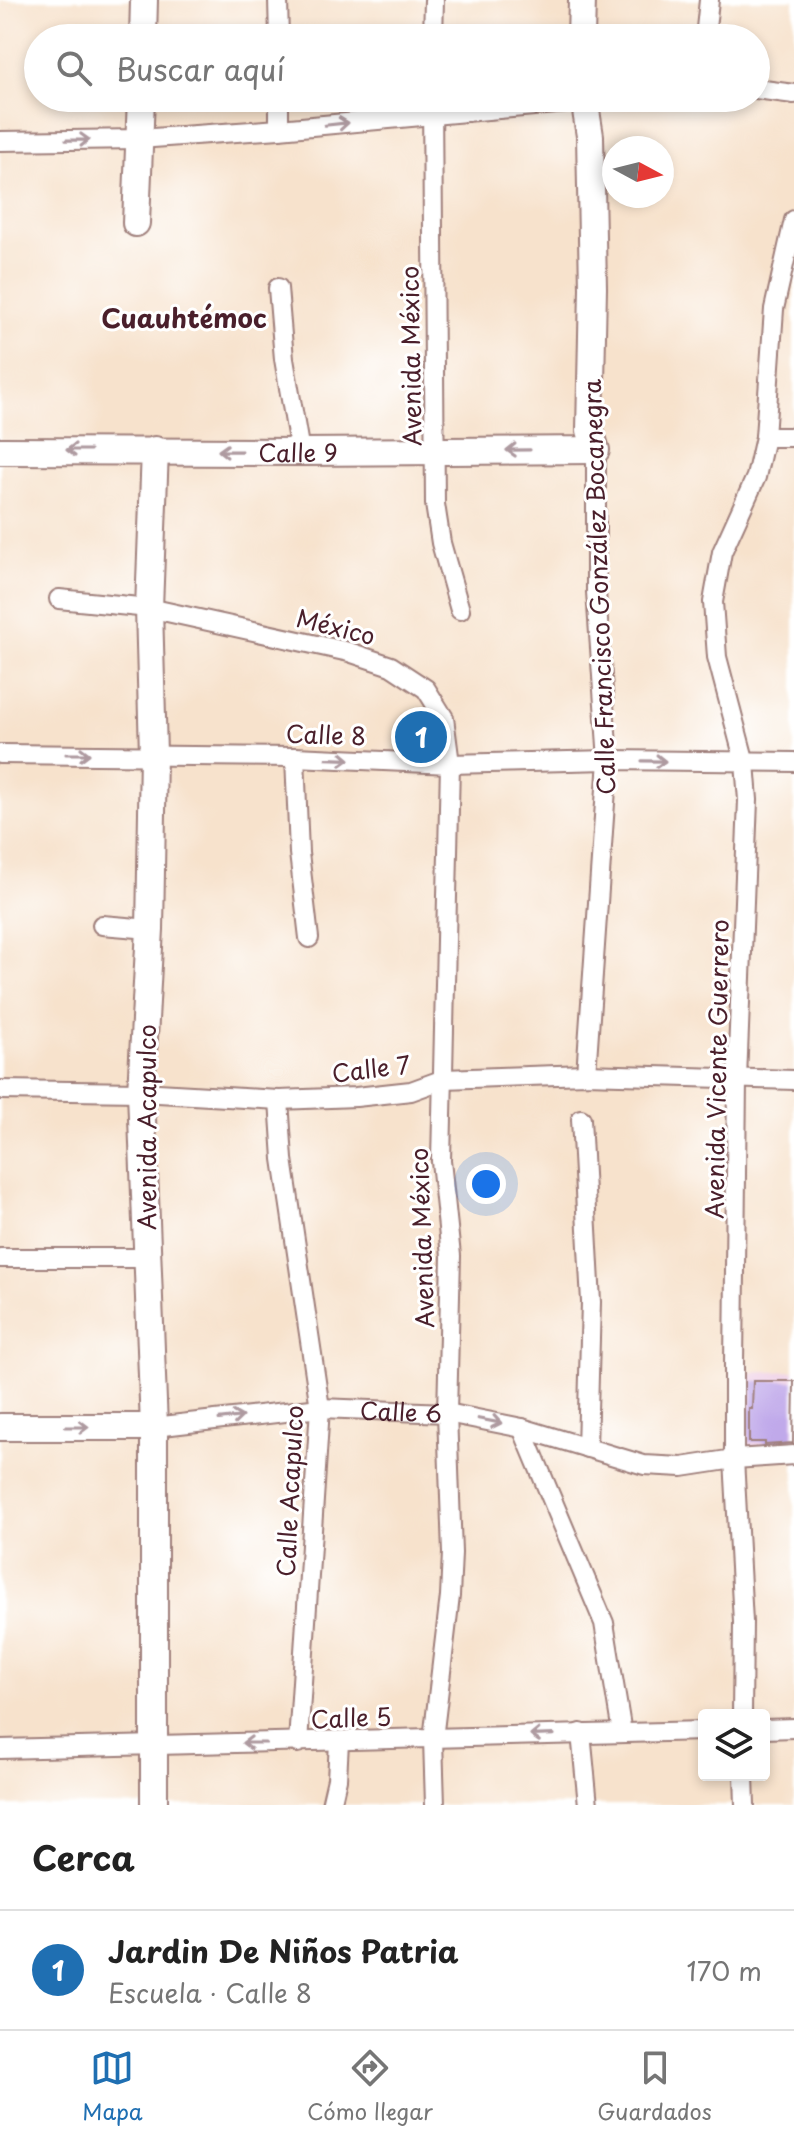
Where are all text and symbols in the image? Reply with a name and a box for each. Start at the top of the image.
search box [24,24,770,112]
icon: search [52,46,96,90]
text: Buscar aquí [116,46,285,91]
one-way arrow [323,116,350,131]
one-way arrow [64,132,91,148]
north arrow [602,136,674,208]
street label: Avenida México [390,266,430,446]
district label: Cuauhtémoc [101,298,267,337]
street label: Calle Francisco González Bocanegra [573,378,623,795]
street label: Calle 9 [258,434,338,470]
one-way arrow [65,442,92,458]
one-way arrow [505,442,532,458]
one-way arrow [217,443,244,459]
street label: México [293,599,379,653]
pin: 1 [395,707,447,767]
street label: Calle 8 [285,715,367,753]
one-way arrow [64,746,91,762]
one-way arrow [324,751,351,766]
one-way arrow [640,753,667,768]
street label: Avenida Vicente Guerrero [695,919,737,1219]
street label: Avenida Acapulco [128,1024,164,1230]
street label: Calle 7 [330,1045,413,1091]
street label: Avenida México [400,1147,442,1329]
your location [466,1164,506,1204]
street label: Calle 6 [359,1392,443,1431]
street label: Calle Acapulco [267,1404,311,1578]
one-way arrow [217,1411,244,1426]
one-way arrow [477,1415,502,1430]
one-way arrow [63,1419,90,1435]
street label: Calle 5 [310,1698,392,1736]
map controls [698,1709,770,1781]
button: layers [698,1709,770,1781]
one-way arrow [529,1727,556,1742]
one-way arrow [241,1735,268,1751]
text: Cerca [32,1831,135,1883]
text: Jardin De Niños Patria [108,1928,459,1973]
text: 1 [52,1951,64,1990]
text: 170 m [687,1951,762,1990]
text: Escuela · Calle 8 [108,1973,312,2012]
tab: Mapa [82,2046,143,2127]
tab: Cómo llegar [307,2046,433,2127]
tab: Guardados [597,2046,712,2127]

